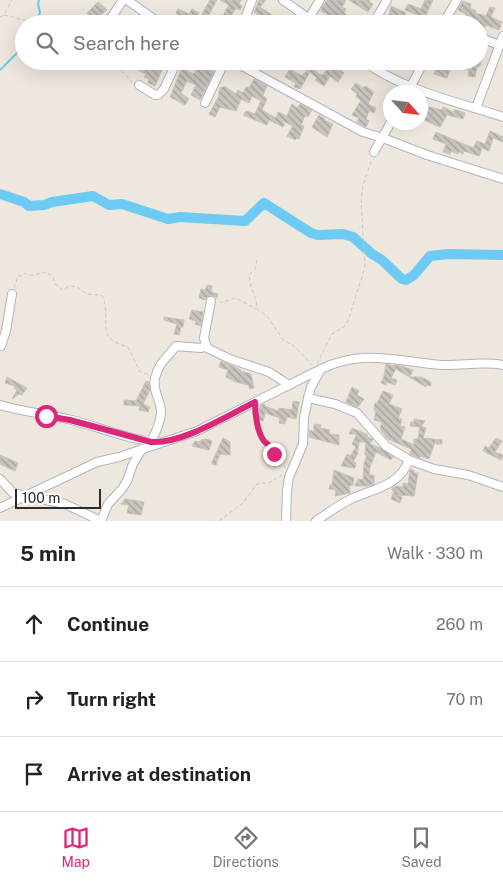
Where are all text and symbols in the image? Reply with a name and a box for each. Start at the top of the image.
search box [15,15,488,70]
icon: search [33,29,61,57]
text: Search here [73,32,180,54]
north arrow [383,85,428,130]
route start [35,405,58,428]
route end [263,443,286,466]
scale bar [15,486,101,509]
text: 100 m [22,490,60,506]
text: 5 min [20,541,76,566]
text: Walk · 330 m [387,544,483,563]
icon: ahead [20,610,48,638]
text: Continue [67,613,149,635]
text: 260 m [436,615,483,634]
icon: right [20,685,48,713]
text: Turn right [67,688,156,710]
text: 70 m [446,690,483,709]
icon: arrive [20,760,48,788]
text: Arrive at destination [67,763,251,785]
tab: Map [61,824,90,870]
tab: Directions [213,824,279,870]
tab: Saved [401,824,442,870]

